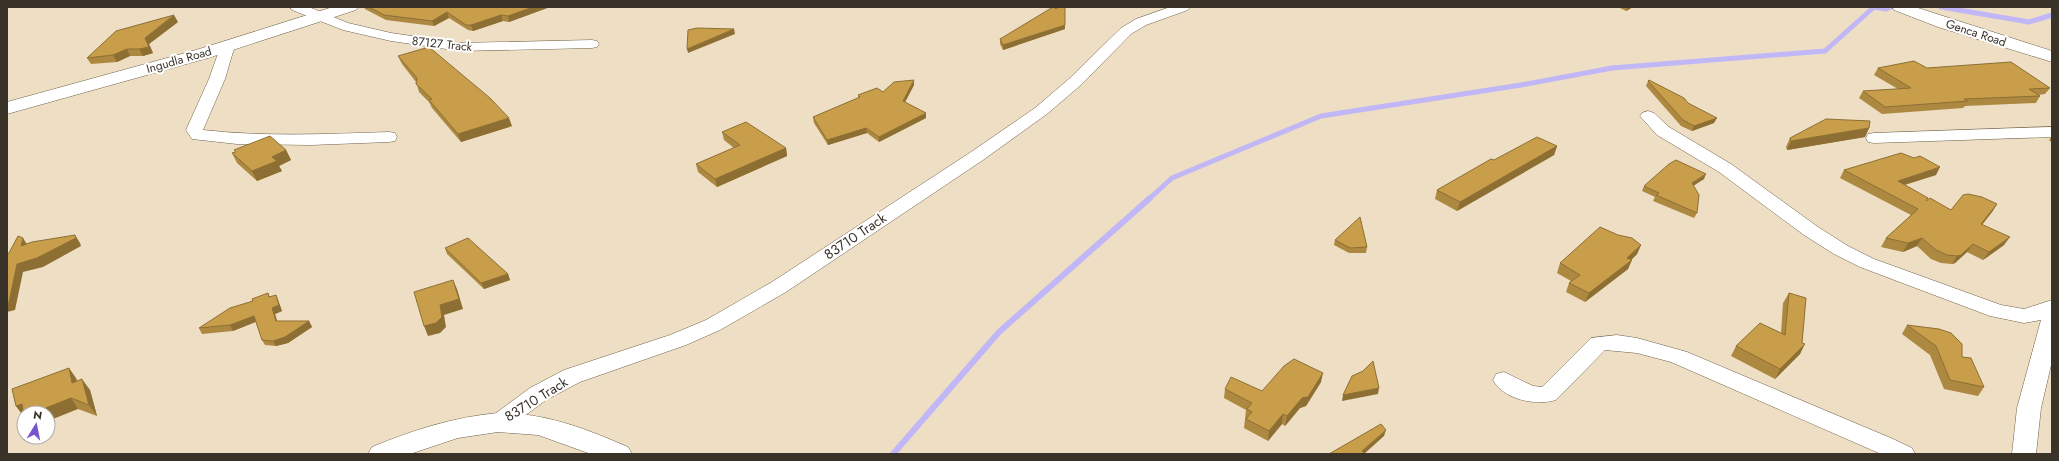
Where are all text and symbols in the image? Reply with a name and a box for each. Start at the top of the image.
street label: Genca Road [1943,15,2009,51]
street label: 87127 Track [411,32,474,56]
street label: Ingudla Road [144,42,214,78]
street label: 83710 Track [820,207,891,264]
street label: 83710 Track [501,371,572,426]
north arrow [16,405,56,445]
text: N [32,407,43,424]

